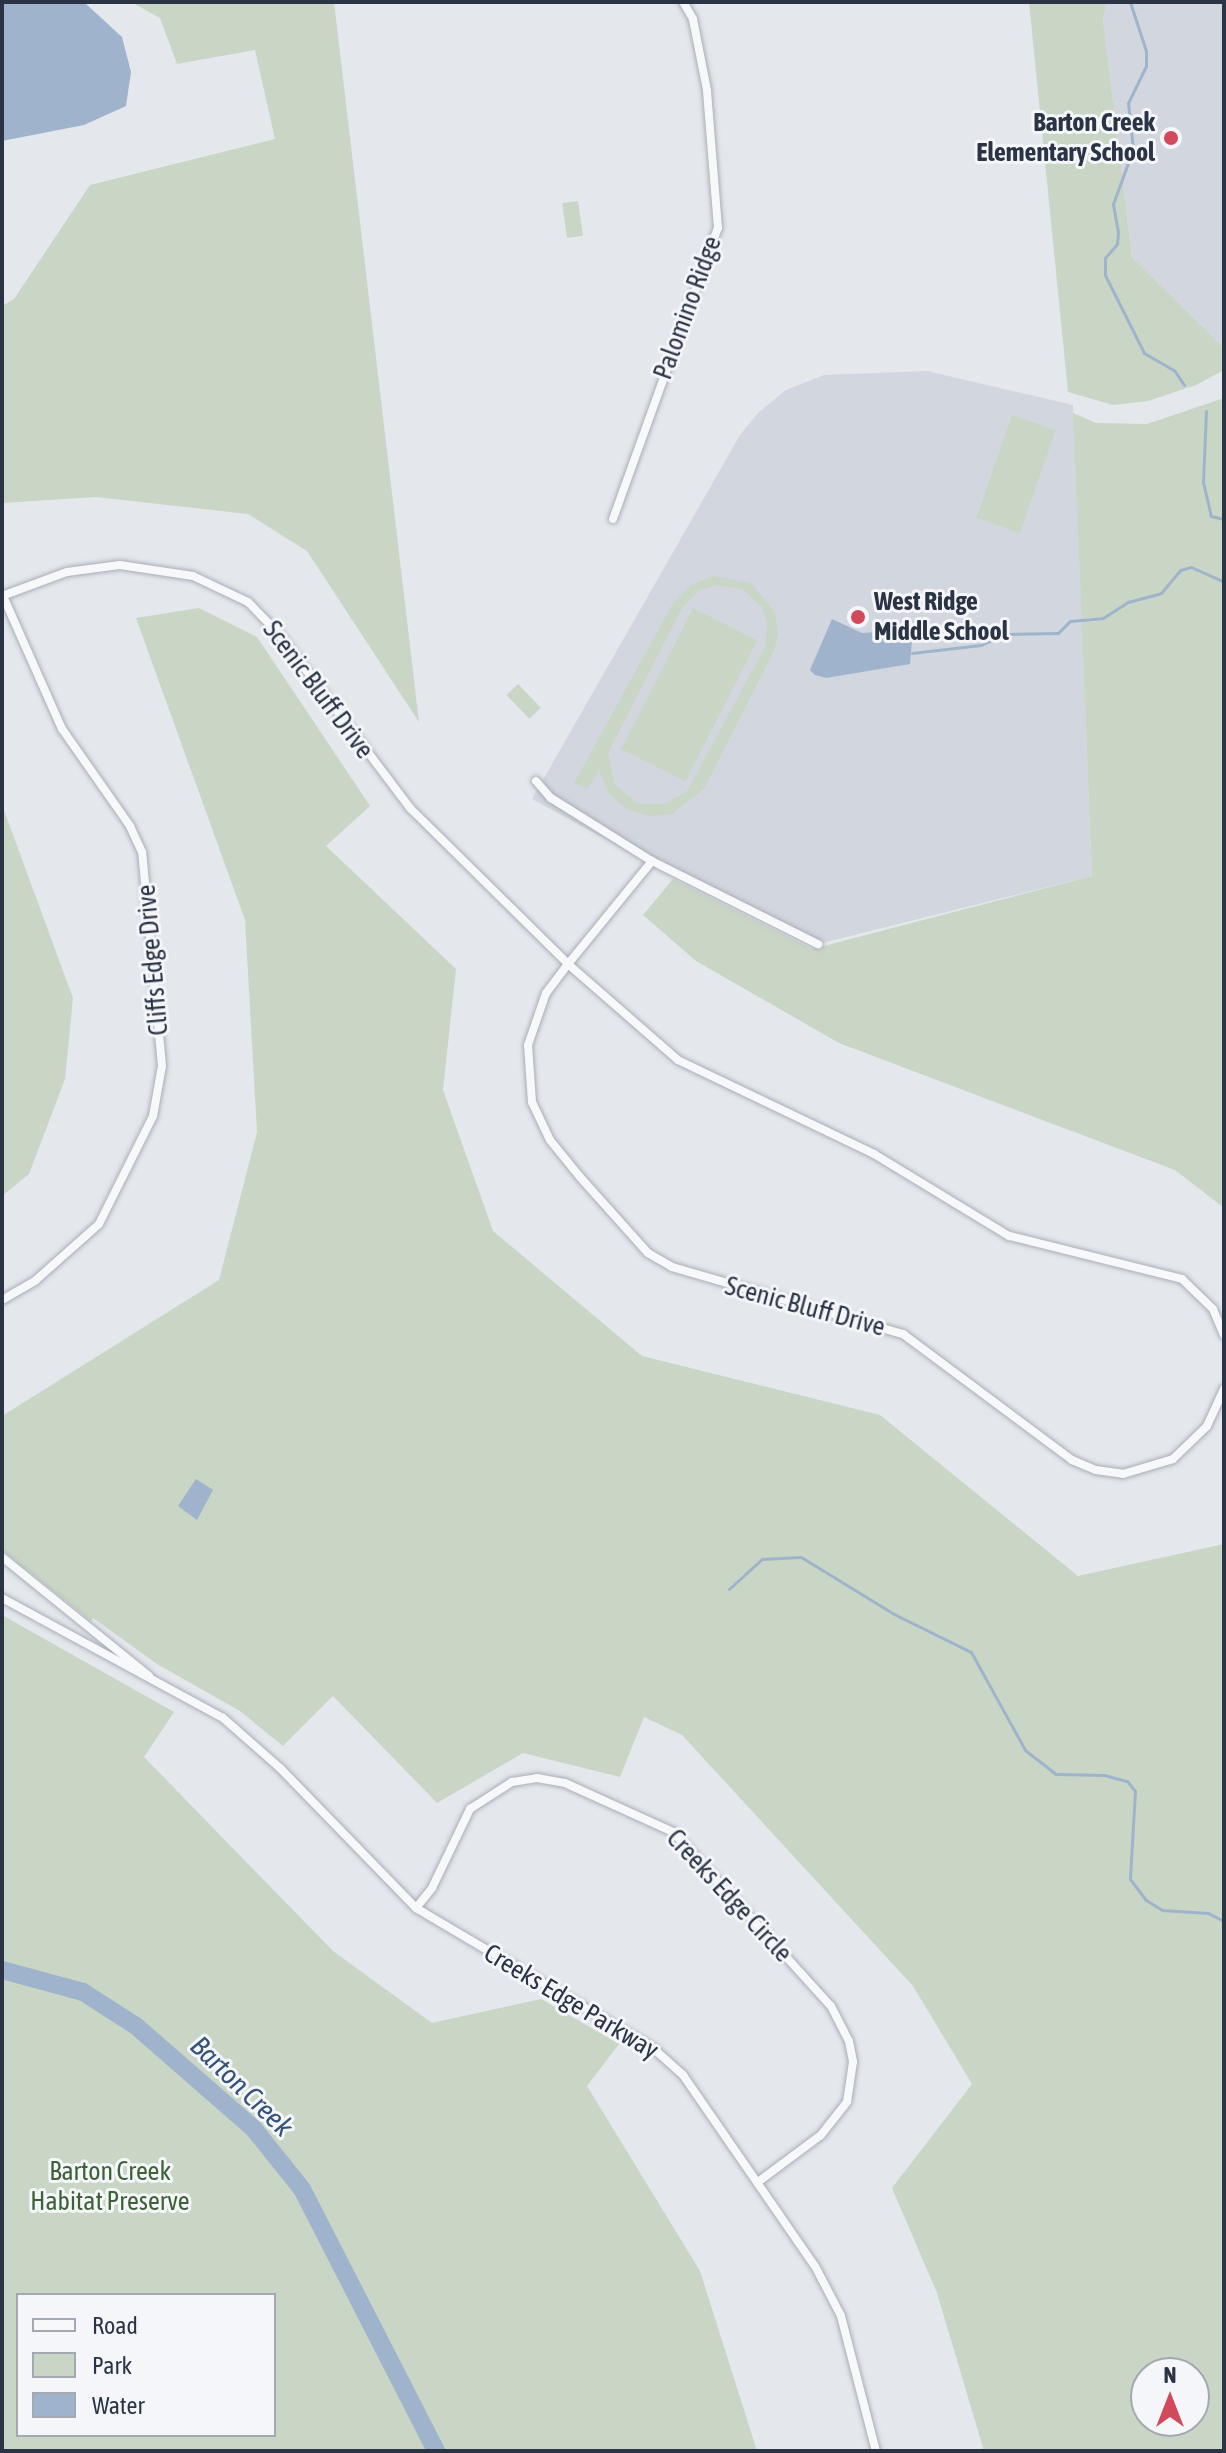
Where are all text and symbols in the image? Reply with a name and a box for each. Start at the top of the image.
place label: Barton Creek Elementary School [976,107,1155,168]
marker: Barton Creek Elementary School [1162,129,1180,147]
street label: Palomino Ridge [648,232,728,384]
place label: West Ridge Middle School [874,586,1009,648]
marker: West Ridge Middle School [849,608,867,626]
street label: Scenic Bluff Drive [256,615,380,765]
street label: Cliffs Edge Drive [131,883,175,1037]
street label: Scenic Bluff Drive [722,1271,888,1343]
street label: Creeks Edge Circle [660,1823,798,1969]
street label: Creeks Edge Parkway [478,1938,664,2066]
water label: Barton Creek [184,2029,300,2143]
park label: Barton Creek Habitat Preserve [30,2156,190,2218]
legend [16,2293,276,2437]
text: Road [92,2312,138,2339]
text: Park [92,2352,132,2379]
north arrow [1130,2357,1210,2437]
text: N [1164,2362,1176,2388]
text: Water [92,2392,145,2419]

